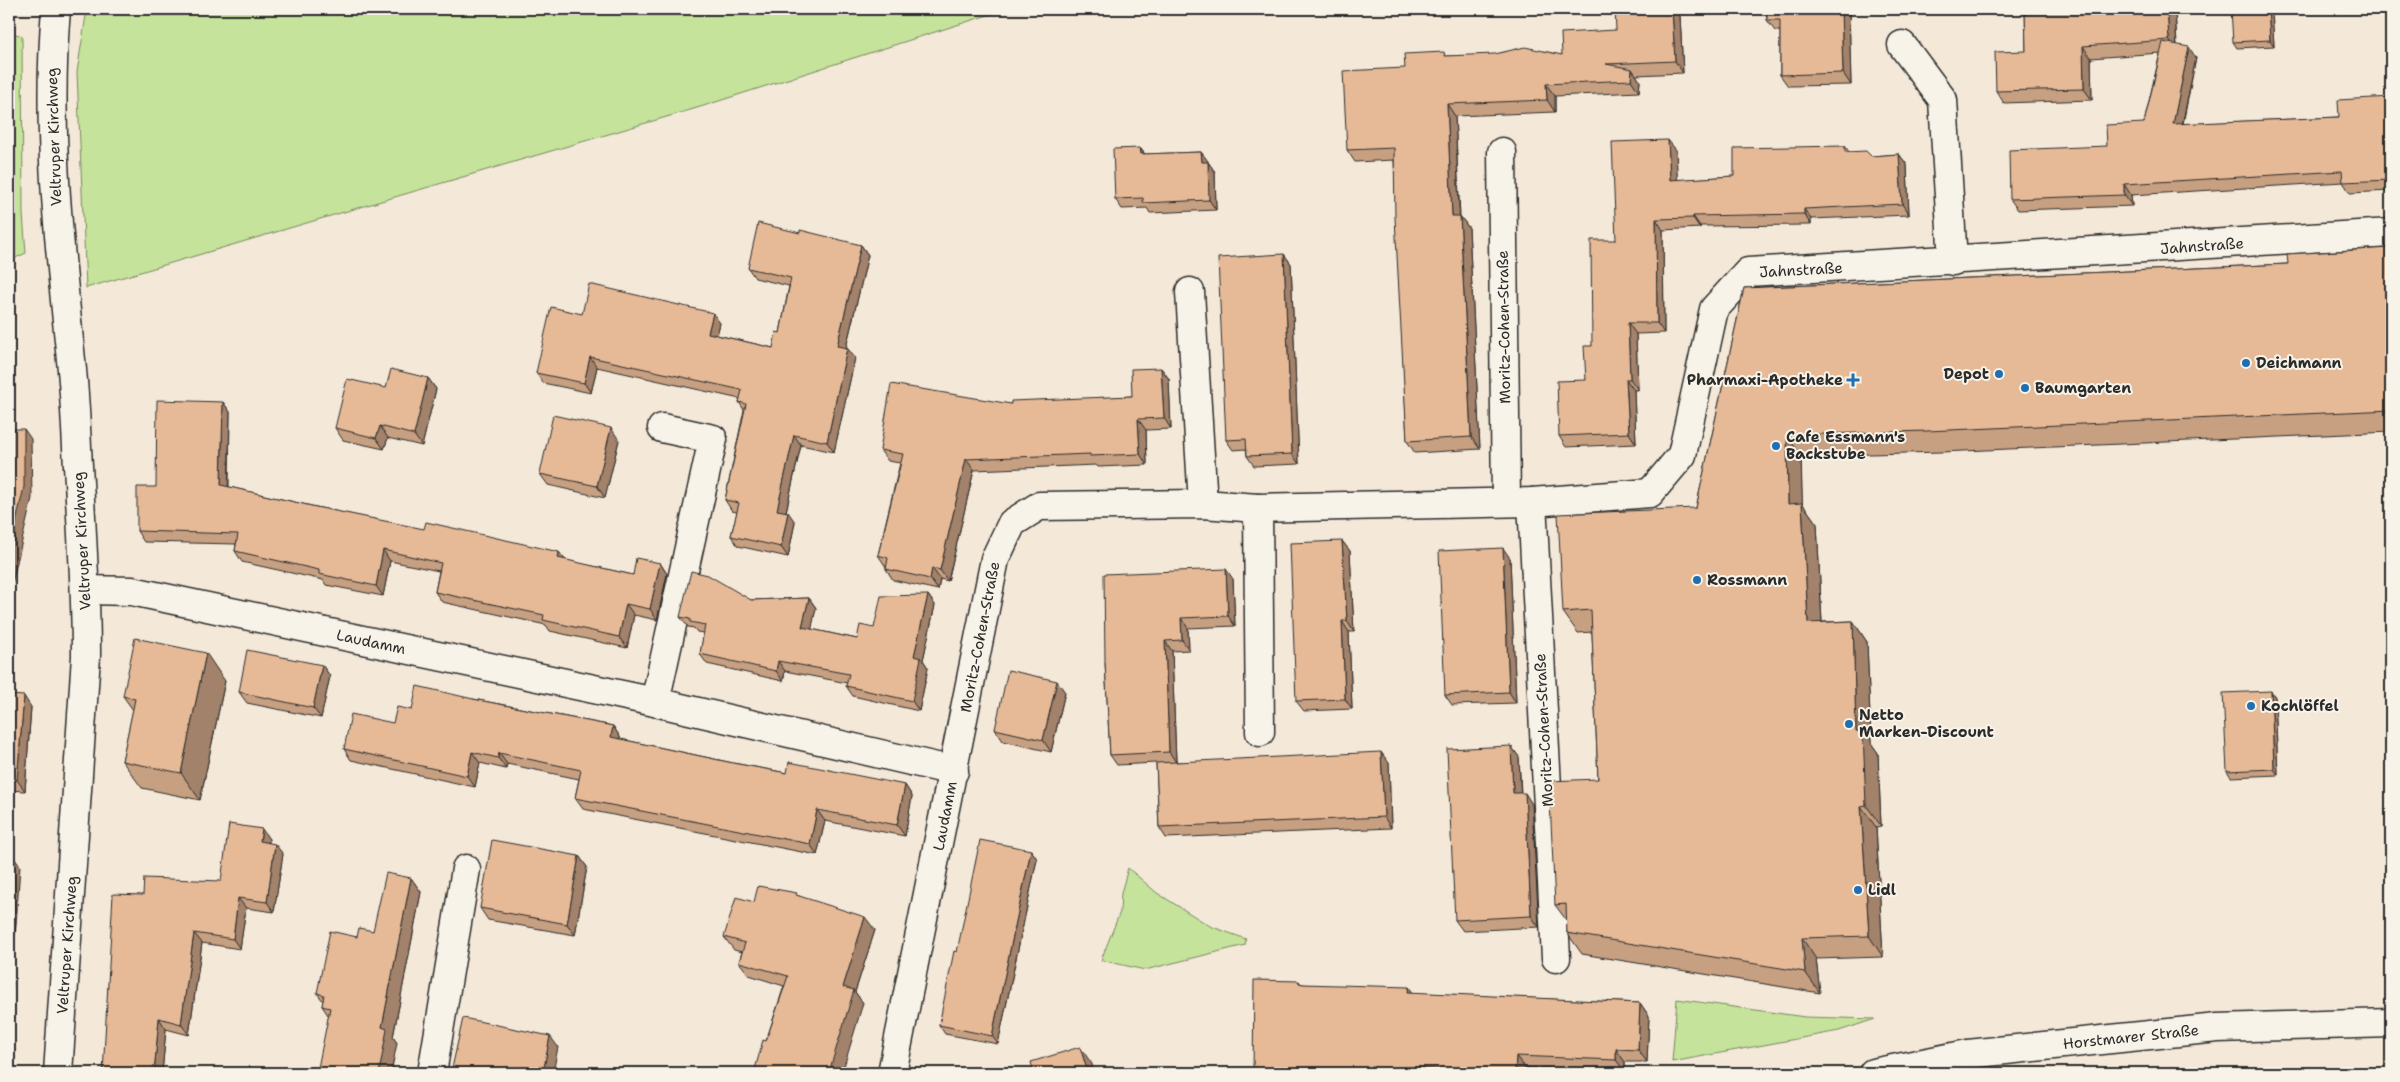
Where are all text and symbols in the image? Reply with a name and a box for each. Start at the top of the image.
street label: Veltruper Kirchweg [42,67,66,207]
street label: Jahnstraße [2160,233,2244,259]
street label: Moritz-Cohen-Straße [1493,250,1515,404]
street label: Jahnstraße [1759,258,1843,282]
place label: Deichmann [2256,353,2342,373]
marker: Deichmann [2240,357,2252,369]
place label: Depot [1944,364,1989,384]
marker: Depot [1993,368,2005,380]
place label: Pharmaxi-Apotheke [1687,370,1843,390]
marker: Pharmaxi-Apotheke [1847,374,1859,386]
place label: Baumgarten [2035,378,2131,398]
marker: Baumgarten [2019,382,2031,394]
place label: Cafe Essmann's Backstube [1786,427,1905,464]
marker: Cafe Essmann's Backstube [1770,440,1782,452]
street label: Veltruper Kirchweg [68,471,96,611]
street label: Moritz-Cohen-Straße [956,560,1004,714]
place label: Rossmann [1707,570,1787,590]
marker: Rossmann [1691,574,1703,586]
street label: Laudamm [334,625,408,659]
street label: Moritz-Cohen-Straße [1530,653,1558,807]
place label: Kochlöffel [2261,696,2339,716]
marker: Kochlöffel [2245,700,2257,712]
place label: Netto Marken-Discount [1859,705,1994,742]
marker: Netto Marken-Discount [1843,718,1855,730]
street label: Laudamm [928,779,962,852]
street label: Veltruper Kirchweg [52,875,82,1015]
place label: Lidl [1868,880,1896,900]
marker: Lidl [1852,884,1864,896]
street label: Horstmarer Straße [2062,1020,2200,1054]

